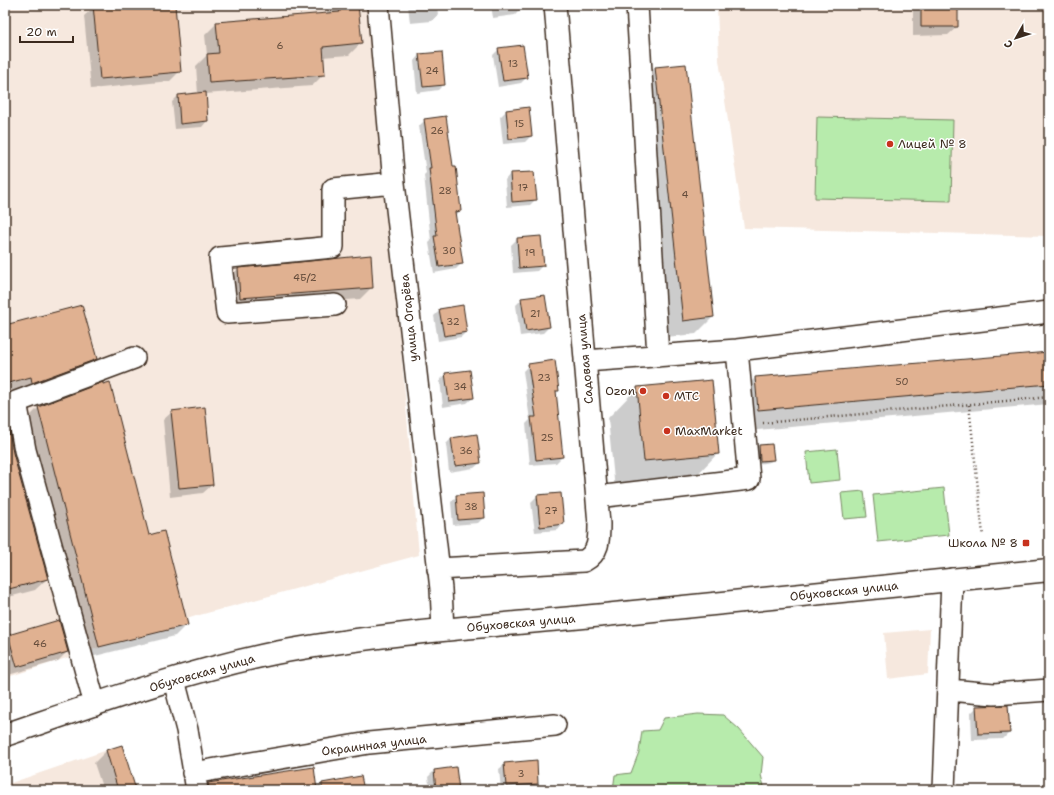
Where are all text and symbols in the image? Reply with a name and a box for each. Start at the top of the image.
scale bar [20,18,73,44]
north arrow [996,18,1036,58]
text: 20 m [26,24,57,40]
text: С [1001,36,1017,51]
house number: 6 [277,39,284,52]
house number: 13 [508,57,518,70]
house number: 24 [425,64,439,77]
house number: 15 [514,117,524,130]
house number: 26 [430,124,444,137]
place label: Лицей № 8 [898,136,967,152]
marker: Лицей № 8 [885,139,895,149]
house number: 17 [518,181,528,194]
house number: 28 [438,184,452,197]
house number: 4 [682,188,689,201]
house number: 30 [442,244,456,257]
house number: 19 [525,246,535,259]
house number: 4Б/2 [293,271,317,284]
street label: улица Огарёва [396,273,422,363]
house number: 21 [530,307,540,320]
street label: Садовая улица [573,313,597,405]
house number: 32 [446,315,460,328]
house number: 23 [537,371,551,384]
house number: 50 [895,375,909,388]
house number: 34 [453,380,467,393]
place label: Ozon [605,383,635,399]
marker: Ozon [638,386,648,396]
place label: МТС [674,388,699,404]
marker: МТС [661,391,671,401]
place label: MaxMarket [675,423,743,439]
marker: MaxMarket [662,426,672,436]
house number: 25 [541,431,553,444]
house number: 36 [459,444,473,457]
house number: 38 [464,500,478,513]
house number: 27 [544,504,558,517]
place label: Школа № 8 [948,535,1018,551]
marker: Школа № 8 [1021,538,1031,548]
street label: Обуховская улица [789,577,900,605]
street label: Обуховская улица [466,610,577,636]
house number: 46 [33,637,47,650]
street label: Обуховская улица [147,650,257,696]
street label: Окраинная улица [321,731,428,759]
house number: 3 [518,767,525,780]

